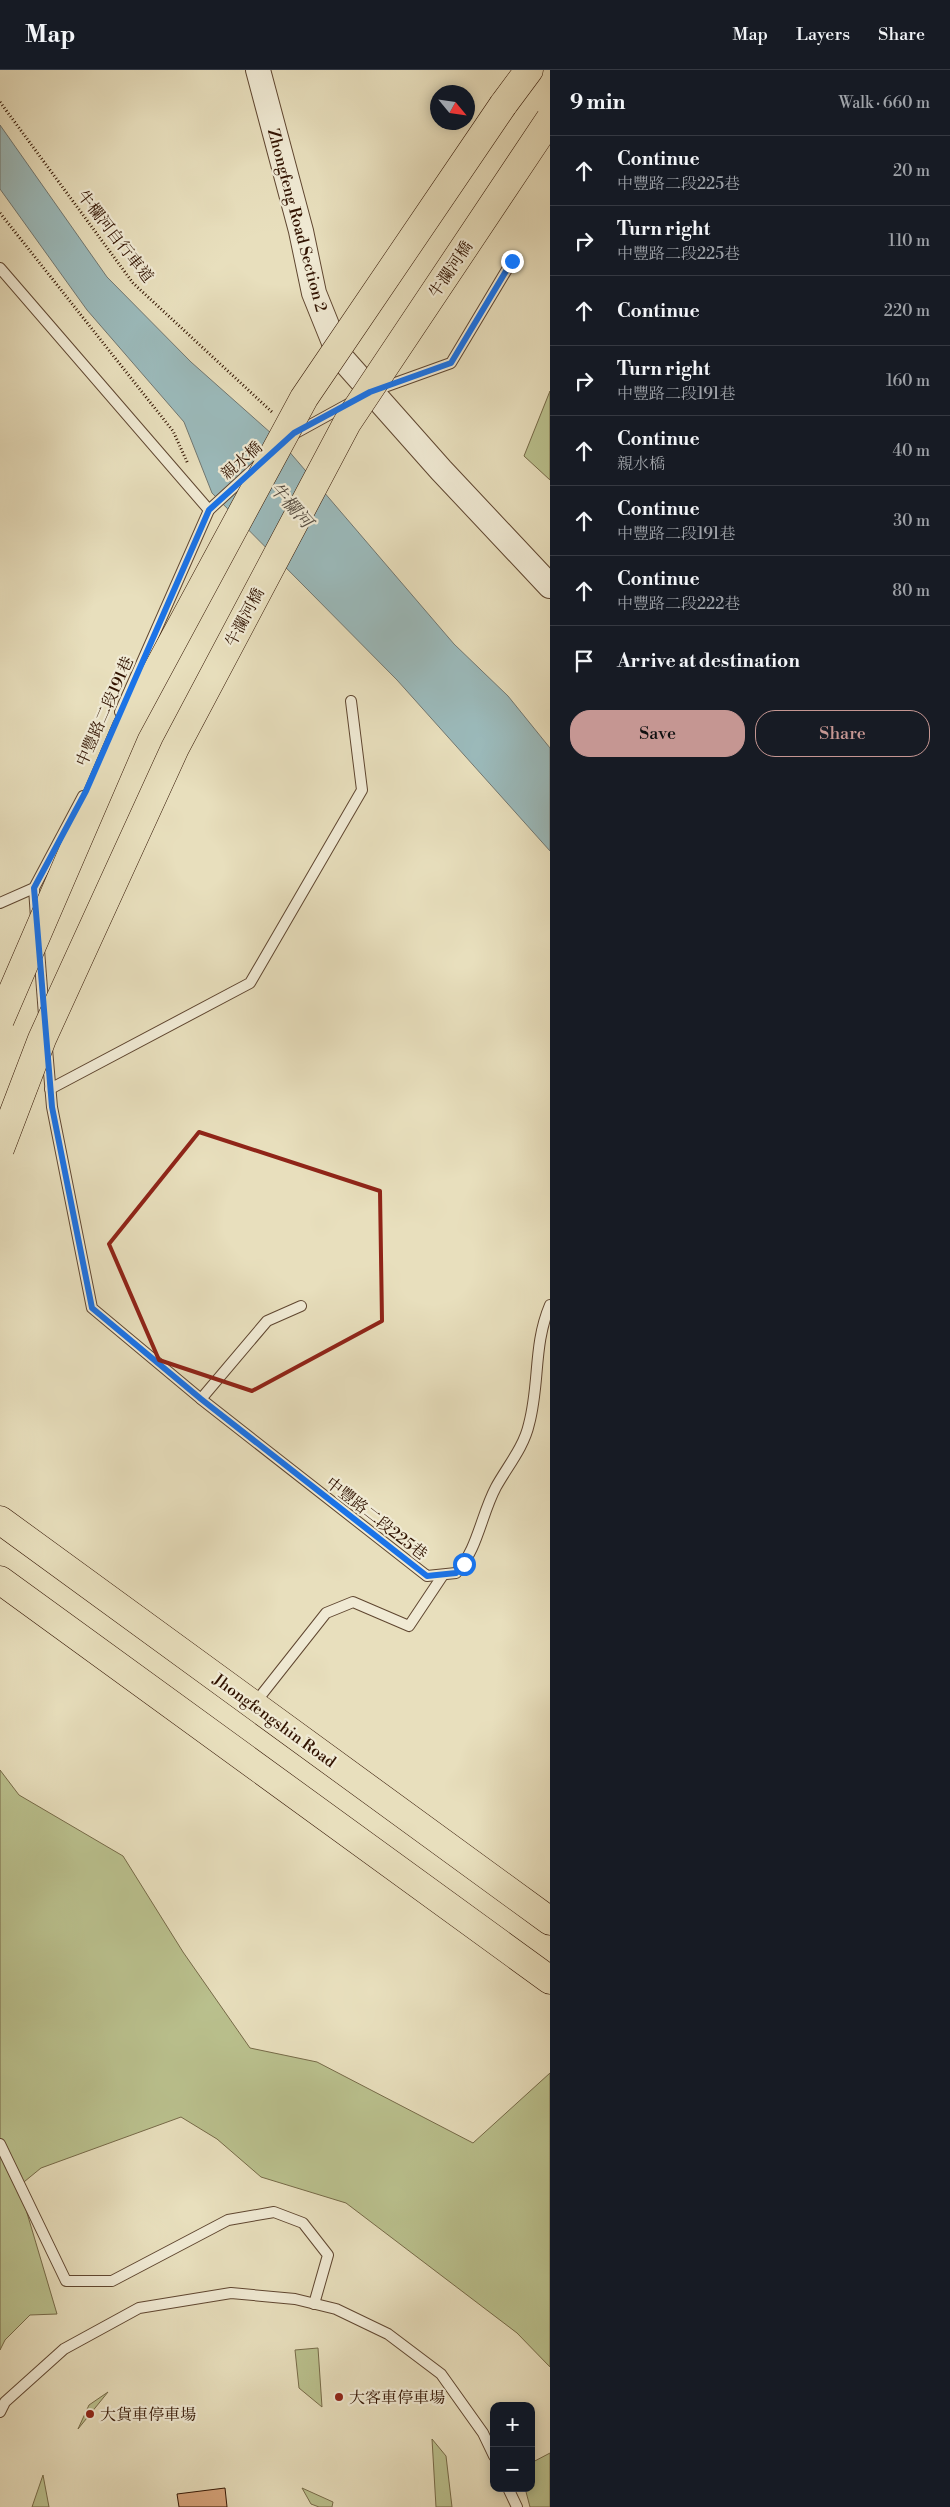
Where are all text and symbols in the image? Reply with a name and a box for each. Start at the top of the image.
text: Map [25,20,75,50]
text: Map [733,23,768,46]
text: Layers [796,23,850,46]
text: Share [878,23,925,46]
north arrow [430,85,475,130]
text: 9 min [570,90,625,116]
text: Walk · 660 m [839,93,930,113]
street label: Zhongfeng Road Section 2 [263,126,331,314]
text: Continue [617,147,700,171]
icon: ahead [570,157,598,185]
text: 20 m [893,161,930,181]
text: 中豐路二段225巷 [617,174,740,194]
street label: 牛欄河自行車道 [73,186,158,287]
text: Turn right [617,217,710,241]
icon: right [570,227,598,255]
text: 110 m [888,231,930,251]
street label: 牛瀾河橋 [425,237,477,302]
text: 中豐路二段225巷 [617,244,740,264]
route end [501,250,524,273]
icon: ahead [570,297,598,325]
text: Continue [617,299,700,323]
text: 220 m [884,301,930,321]
text: Turn right [617,357,710,381]
icon: right [570,367,598,395]
text: 160 m [886,371,930,391]
text: 中豐路二段191巷 [617,384,735,404]
text: Continue [617,427,700,451]
street label: 親水橋 [217,437,266,484]
icon: ahead [570,437,598,465]
text: 40 m [893,441,930,461]
text: 親水橋 [617,454,665,474]
water label: 牛欄河 [264,478,319,535]
text: Continue [617,497,700,521]
icon: ahead [570,507,598,535]
text: 30 m [893,511,930,531]
text: 中豐路二段191巷 [617,524,735,544]
text: Continue [617,567,700,591]
icon: ahead [570,577,598,605]
text: 80 m [892,581,930,601]
street label: 牛瀾河橋 [221,585,269,650]
text: 中豐路二段222巷 [617,594,740,614]
icon: arrive [570,647,598,675]
text: Arrive at destination [617,649,800,673]
street label: 中豐路二段191巷 [72,653,138,770]
button: Save [570,710,745,757]
button: Share [755,710,930,757]
street label: 中豐路二段225巷 [322,1473,431,1565]
route start [453,1553,476,1576]
street label: Jhongfengshin Road [208,1669,340,1772]
place label: 大客車停車場 [349,2388,445,2408]
marker: 大客車停車場 [333,2391,345,2403]
map controls [490,2402,535,2492]
button: + [490,2402,535,2447]
place label: 大貨車停車場 [100,2405,196,2425]
marker: 大貨車停車場 [84,2408,96,2420]
button: − [490,2447,535,2492]

